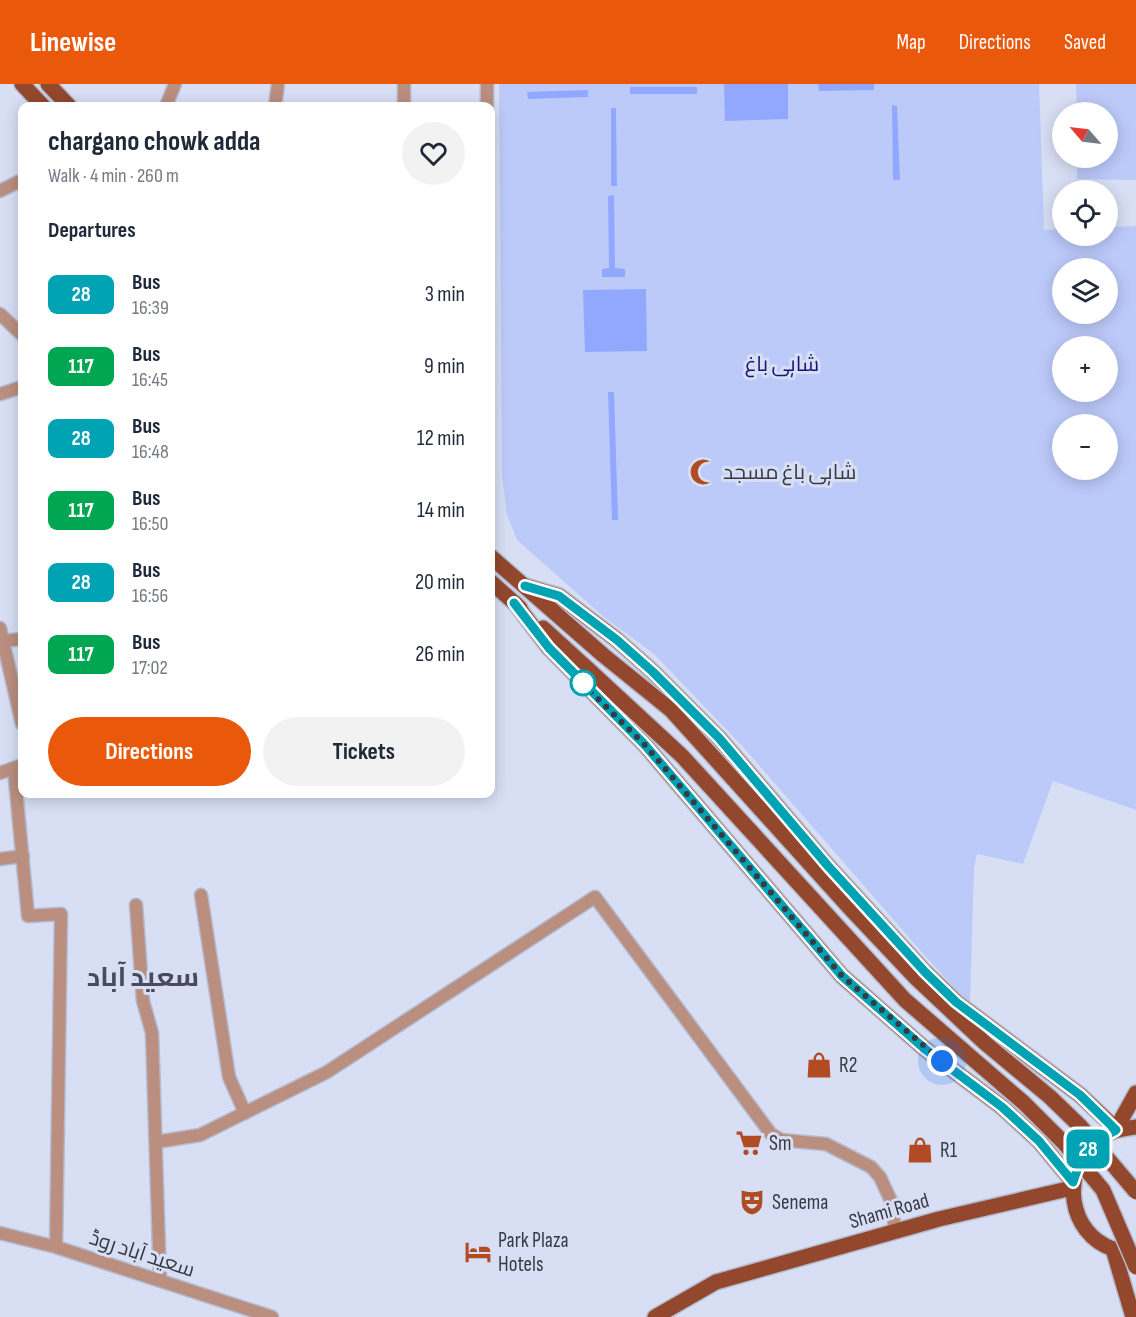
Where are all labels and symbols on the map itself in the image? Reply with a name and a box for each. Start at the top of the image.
north arrow [1052,102,1118,168]
park label: شاہی باغ [745,352,819,378]
mosque icon: شاہی باغ مسجد [688,457,718,487]
place label: شاہی باغ مسجد [723,460,856,486]
unlabelled marker [570,670,596,696]
district label: سعید آباد [87,961,199,994]
your location [927,1046,957,1076]
shop icon: R2 [804,1050,834,1080]
place label: R2 [839,1053,857,1078]
supermarket icon: Sm [734,1128,764,1158]
line badge: 28 [1061,1130,1115,1168]
place label: Sm [769,1131,791,1156]
shop icon: R1 [905,1135,935,1165]
place label: R1 [940,1138,958,1163]
theatre icon: Senema [737,1187,767,1217]
street label: Shami Road [846,1188,932,1234]
place label: Senema [772,1190,828,1215]
street label: سعید آباد روڈ [86,1225,198,1283]
place label: Park Plaza Hotels [498,1228,569,1277]
hotel icon: Park Plaza Hotels [463,1237,493,1267]

